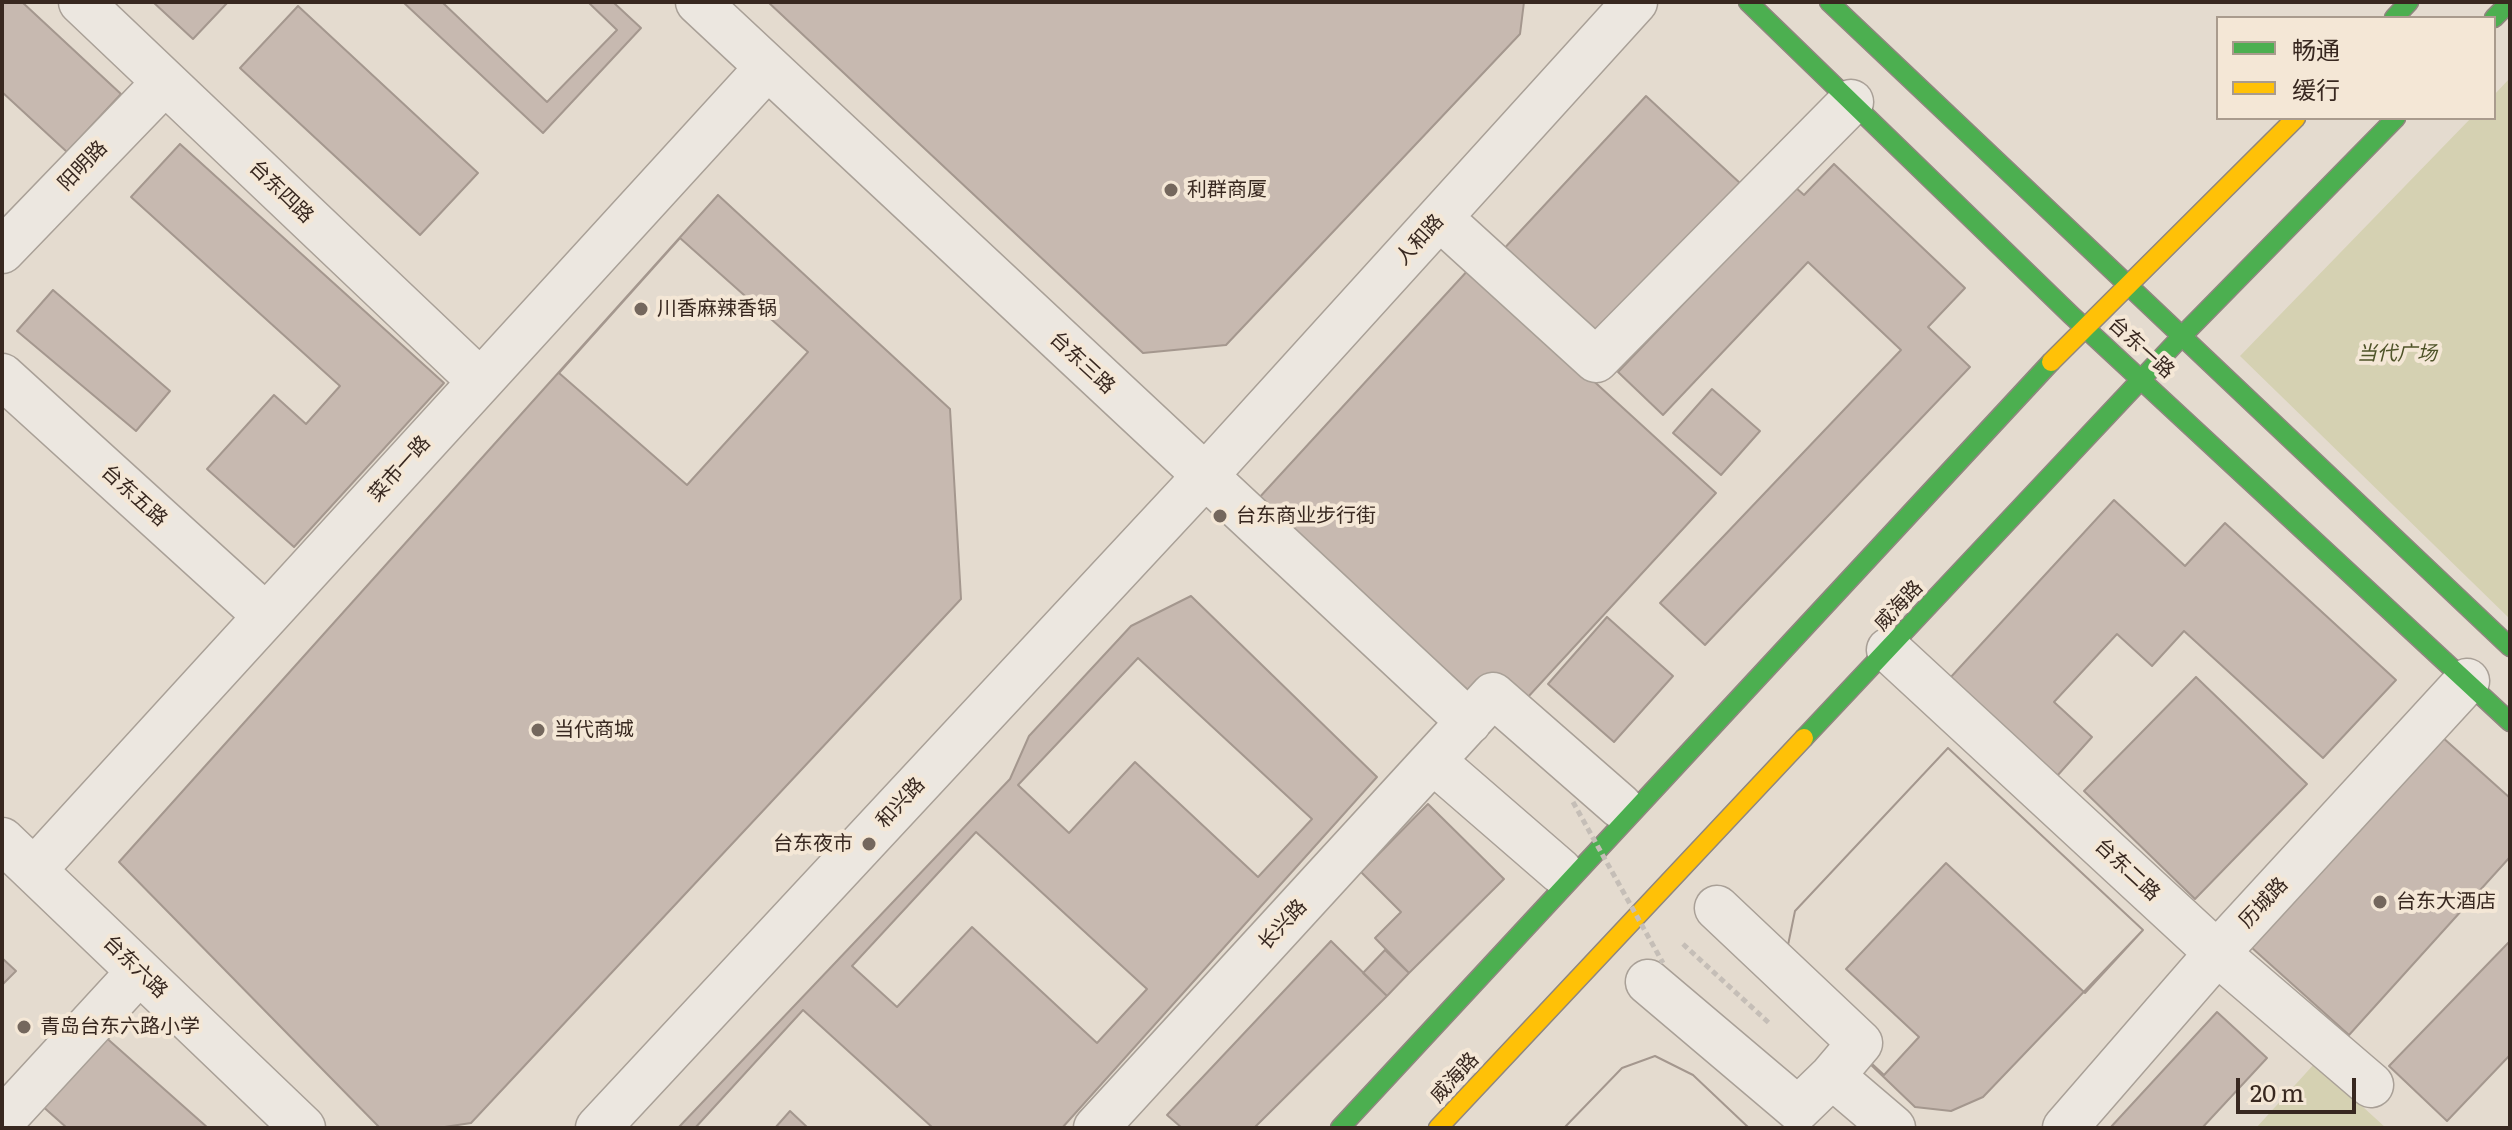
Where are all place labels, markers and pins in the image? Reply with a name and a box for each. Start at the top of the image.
place label: 利群商厦 [1187,178,1267,202]
marker: 利群商厦 [1162,181,1180,199]
place label: 川香麻辣香锅 [657,297,777,321]
marker: 川香麻辣香锅 [632,300,650,318]
place label: 台东商业步行街 [1236,504,1376,528]
marker: 台东商业步行街 [1211,507,1229,525]
place label: 当代商城 [554,718,634,742]
marker: 当代商城 [529,721,547,739]
place label: 台东夜市 [773,832,853,856]
marker: 台东夜市 [860,835,878,853]
place label: 台东大酒店 [2396,890,2496,914]
marker: 台东大酒店 [2371,893,2389,911]
place label: 青岛台东六路小学 [40,1015,200,1039]
marker: 青岛台东六路小学 [15,1018,33,1036]

